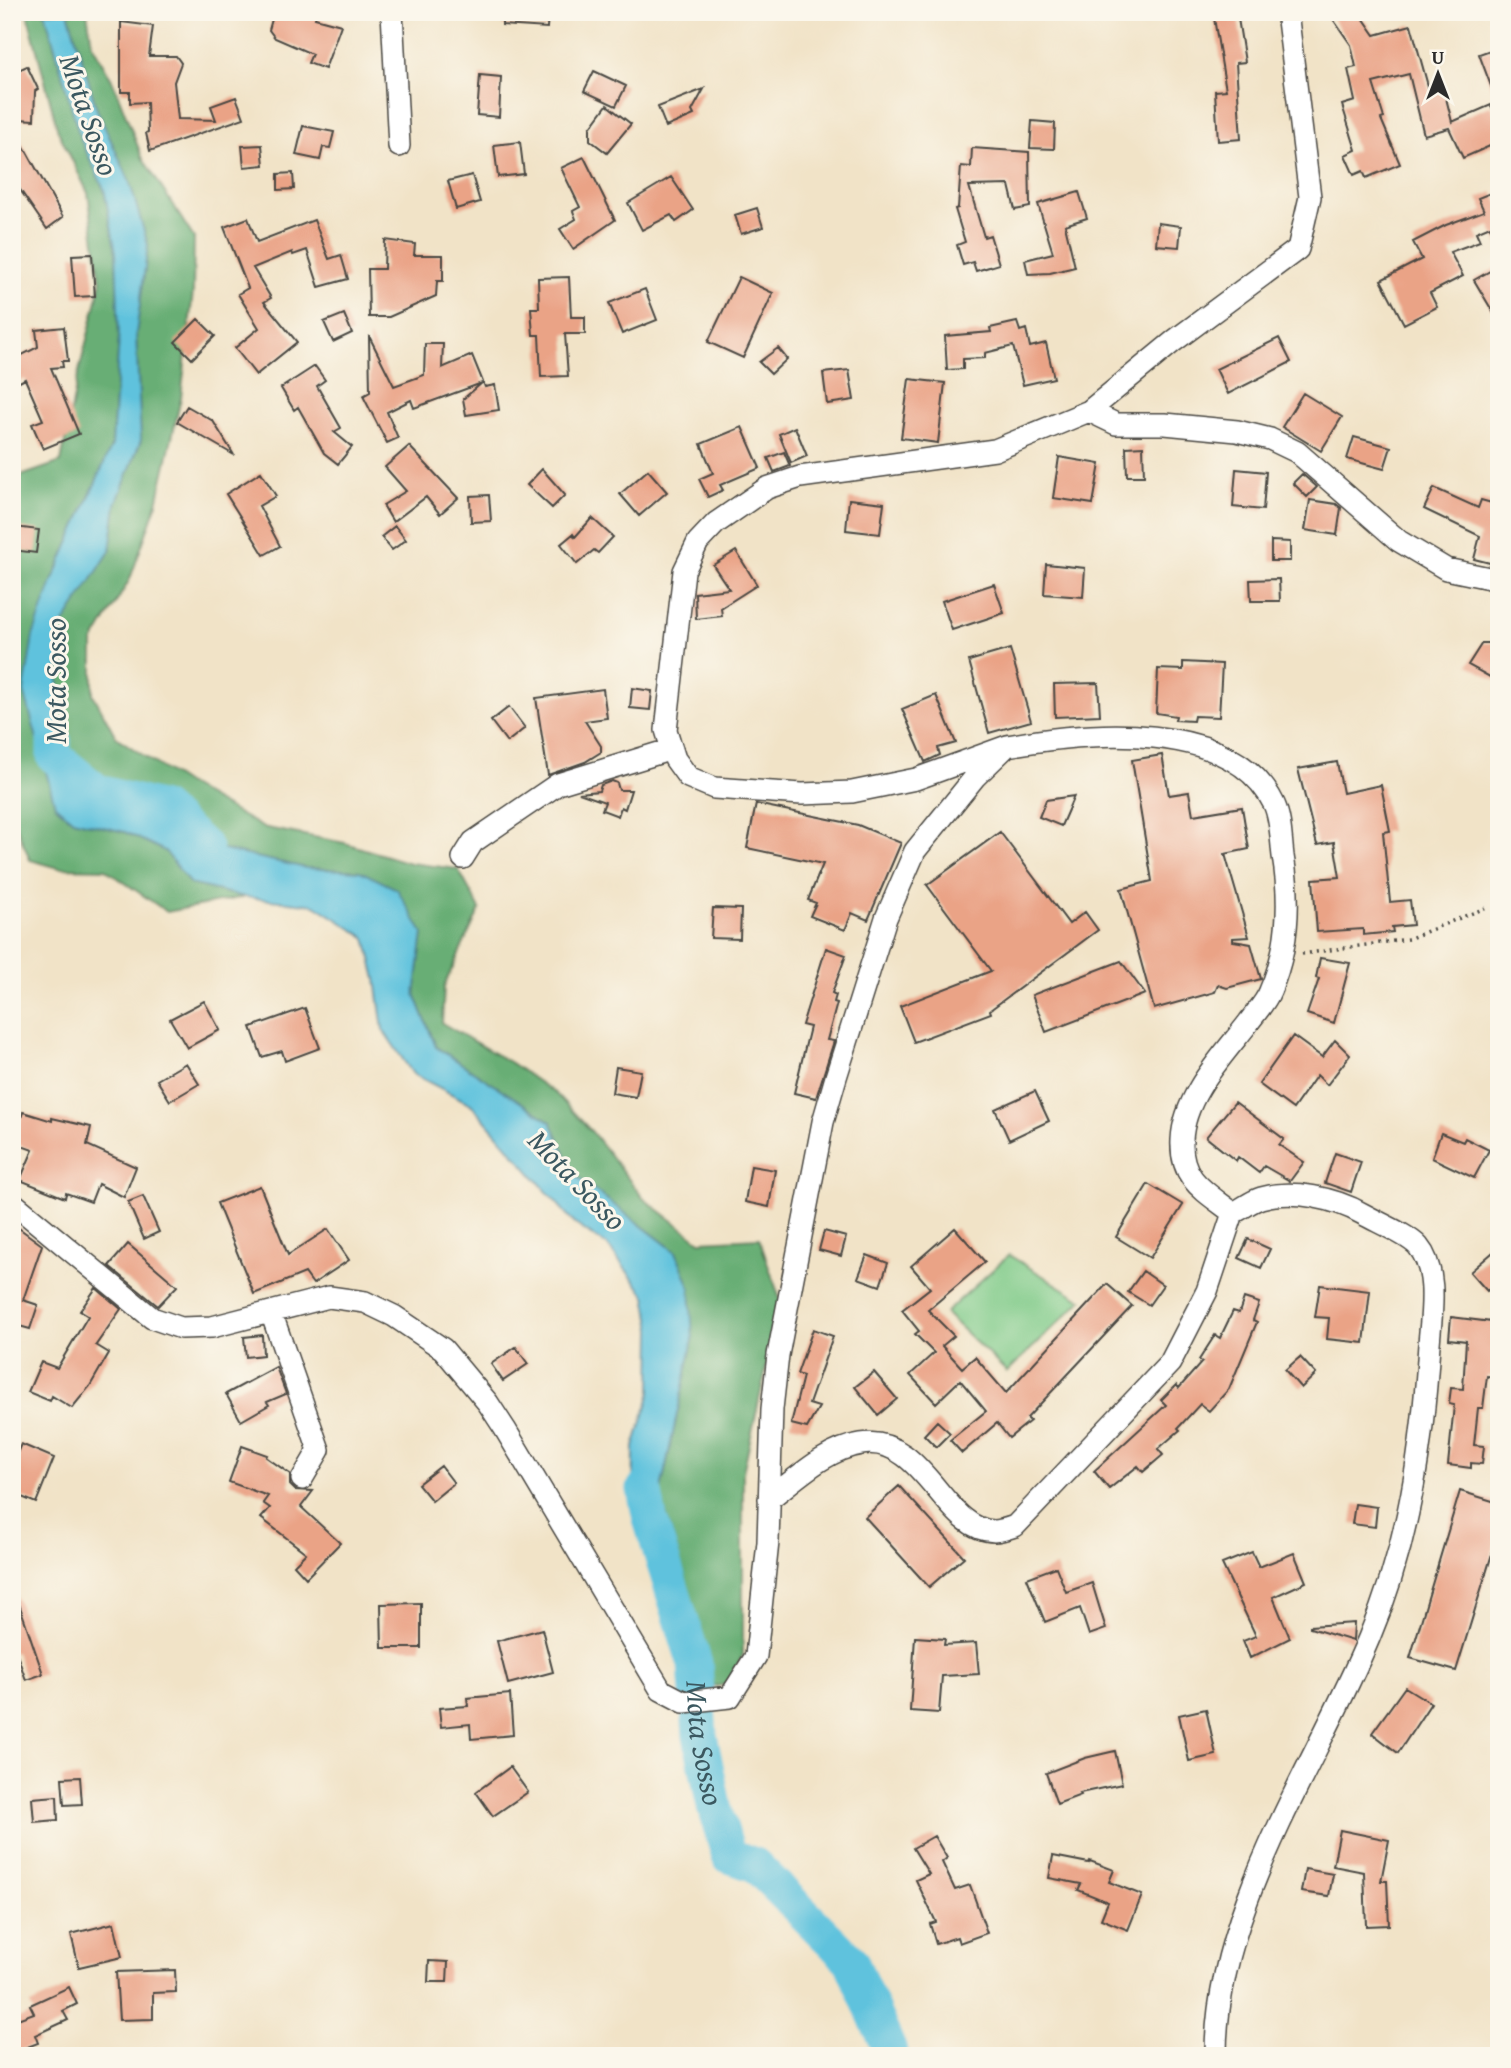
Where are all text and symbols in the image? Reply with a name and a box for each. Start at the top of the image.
north arrow [1402,38,1472,108]
text: U [1432,43,1445,71]
water label: Mota Sosso [49,48,131,181]
water label: Mota Sosso [33,618,77,744]
water label: Mota Sosso [518,1119,637,1240]
water label: Mota Sosso [675,1679,736,1809]

